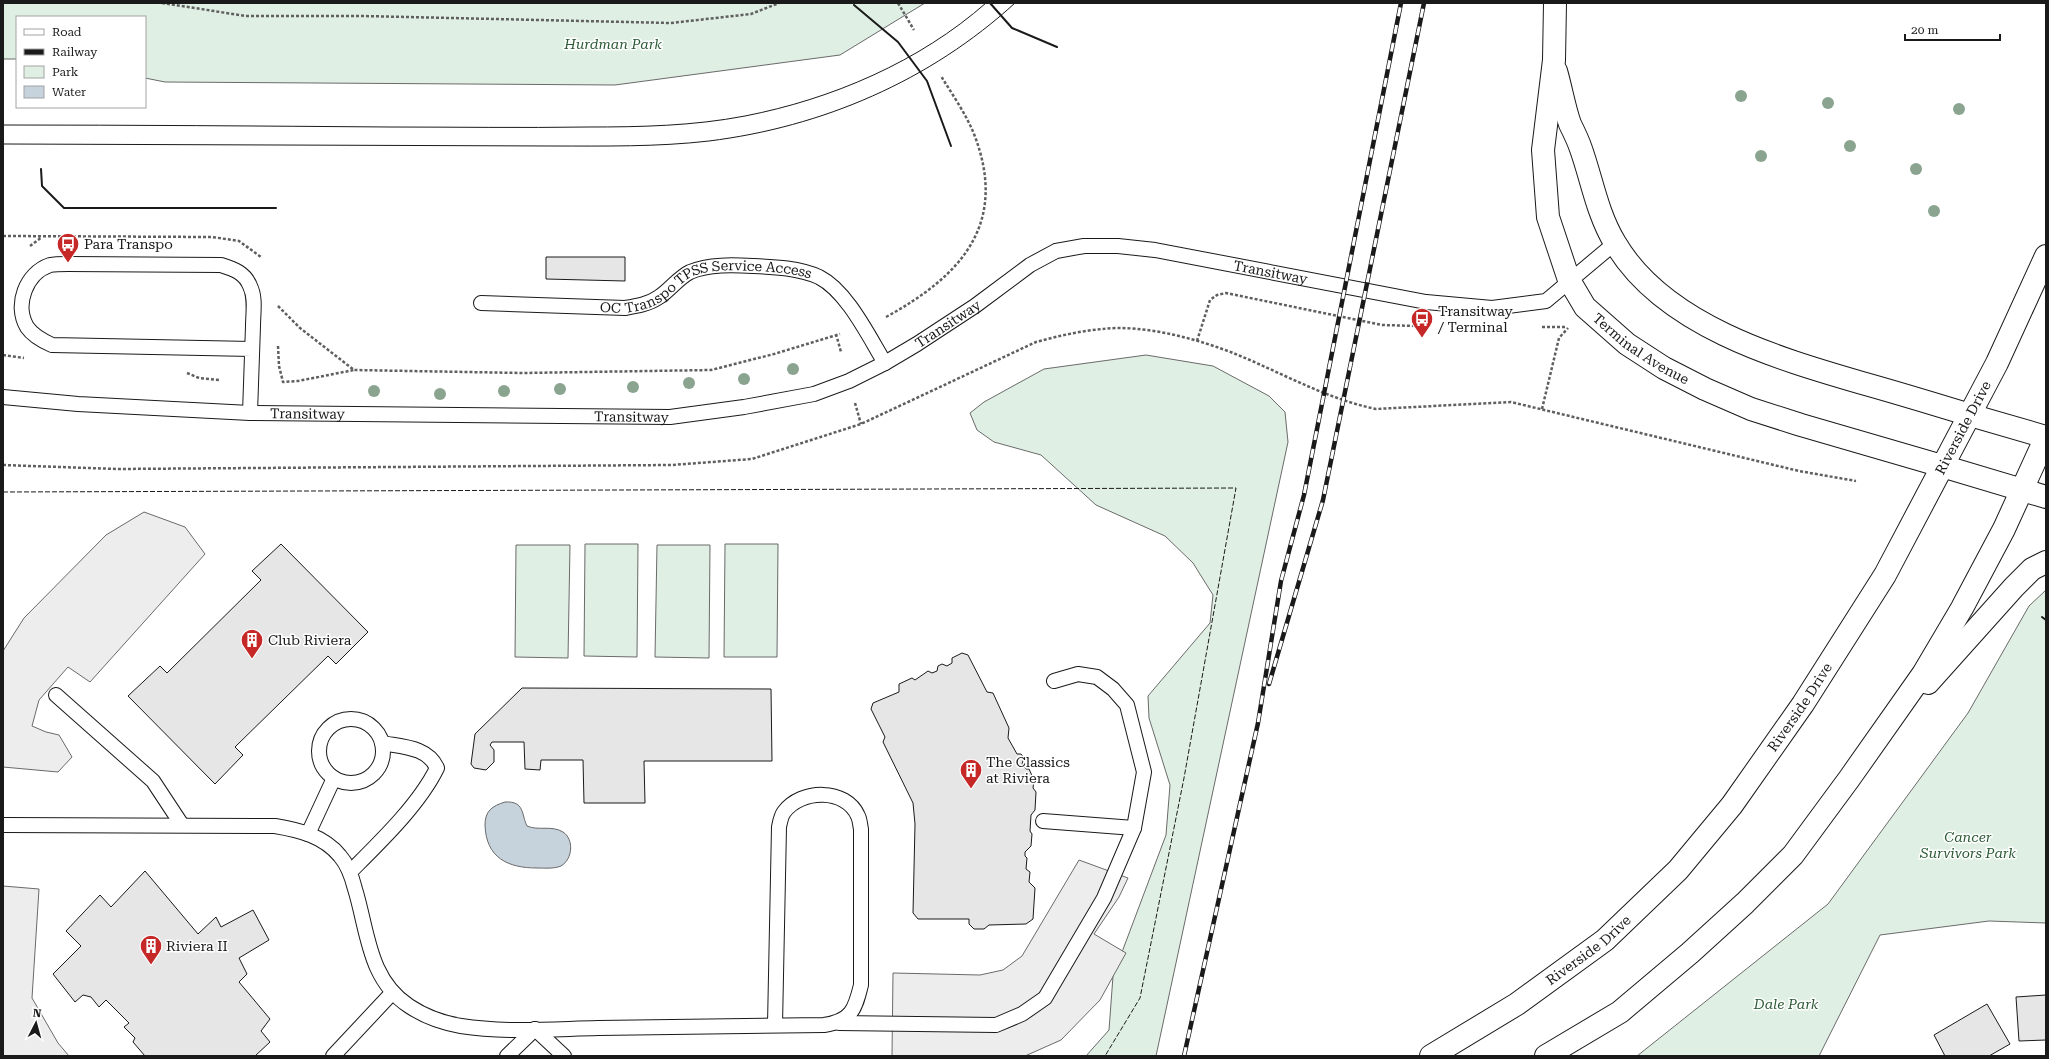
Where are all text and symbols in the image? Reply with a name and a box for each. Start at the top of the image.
legend [16,16,146,108]
scale bar [1905,16,2000,42]
text: 20 m [1911,23,1938,37]
text: Road [52,25,82,39]
park label: Hurdman Park [563,36,662,52]
text: Railway [52,45,98,59]
text: Park [52,65,79,79]
text: Water [52,85,86,99]
bus stop icon: Para Transpo [55,231,81,264]
place label: Para Transpo [84,236,173,252]
street label: OC Transpo TPSS Service Access [600,257,814,316]
street label: Transitway [1232,257,1310,287]
street label: Transitway [912,296,984,351]
place label: Transitway / Terminal [1437,303,1514,335]
bus stop icon: Transitway / Terminal [1409,306,1435,339]
street label: Terminal Avenue [1590,310,1692,388]
street label: Riverside Drive [1932,378,1994,477]
street label: Transitway [270,405,346,422]
street label: Transitway [594,408,670,425]
building icon: Club Riviera [239,627,265,660]
place label: Club Riviera [268,632,352,648]
street label: Riverside Drive [1764,660,1835,755]
place label: The Classics at Riviera [986,754,1070,786]
building icon: The Classics at Riviera [958,757,984,790]
park label: Cancer Survivors Park [1919,829,2016,861]
street label: Riverside Drive [1543,912,1634,988]
building icon: Riviera II [138,933,164,966]
place label: Riviera II [166,938,228,954]
park label: Dale Park [1753,996,1819,1012]
north arrow [16,1003,56,1043]
text: N [32,1007,42,1021]

